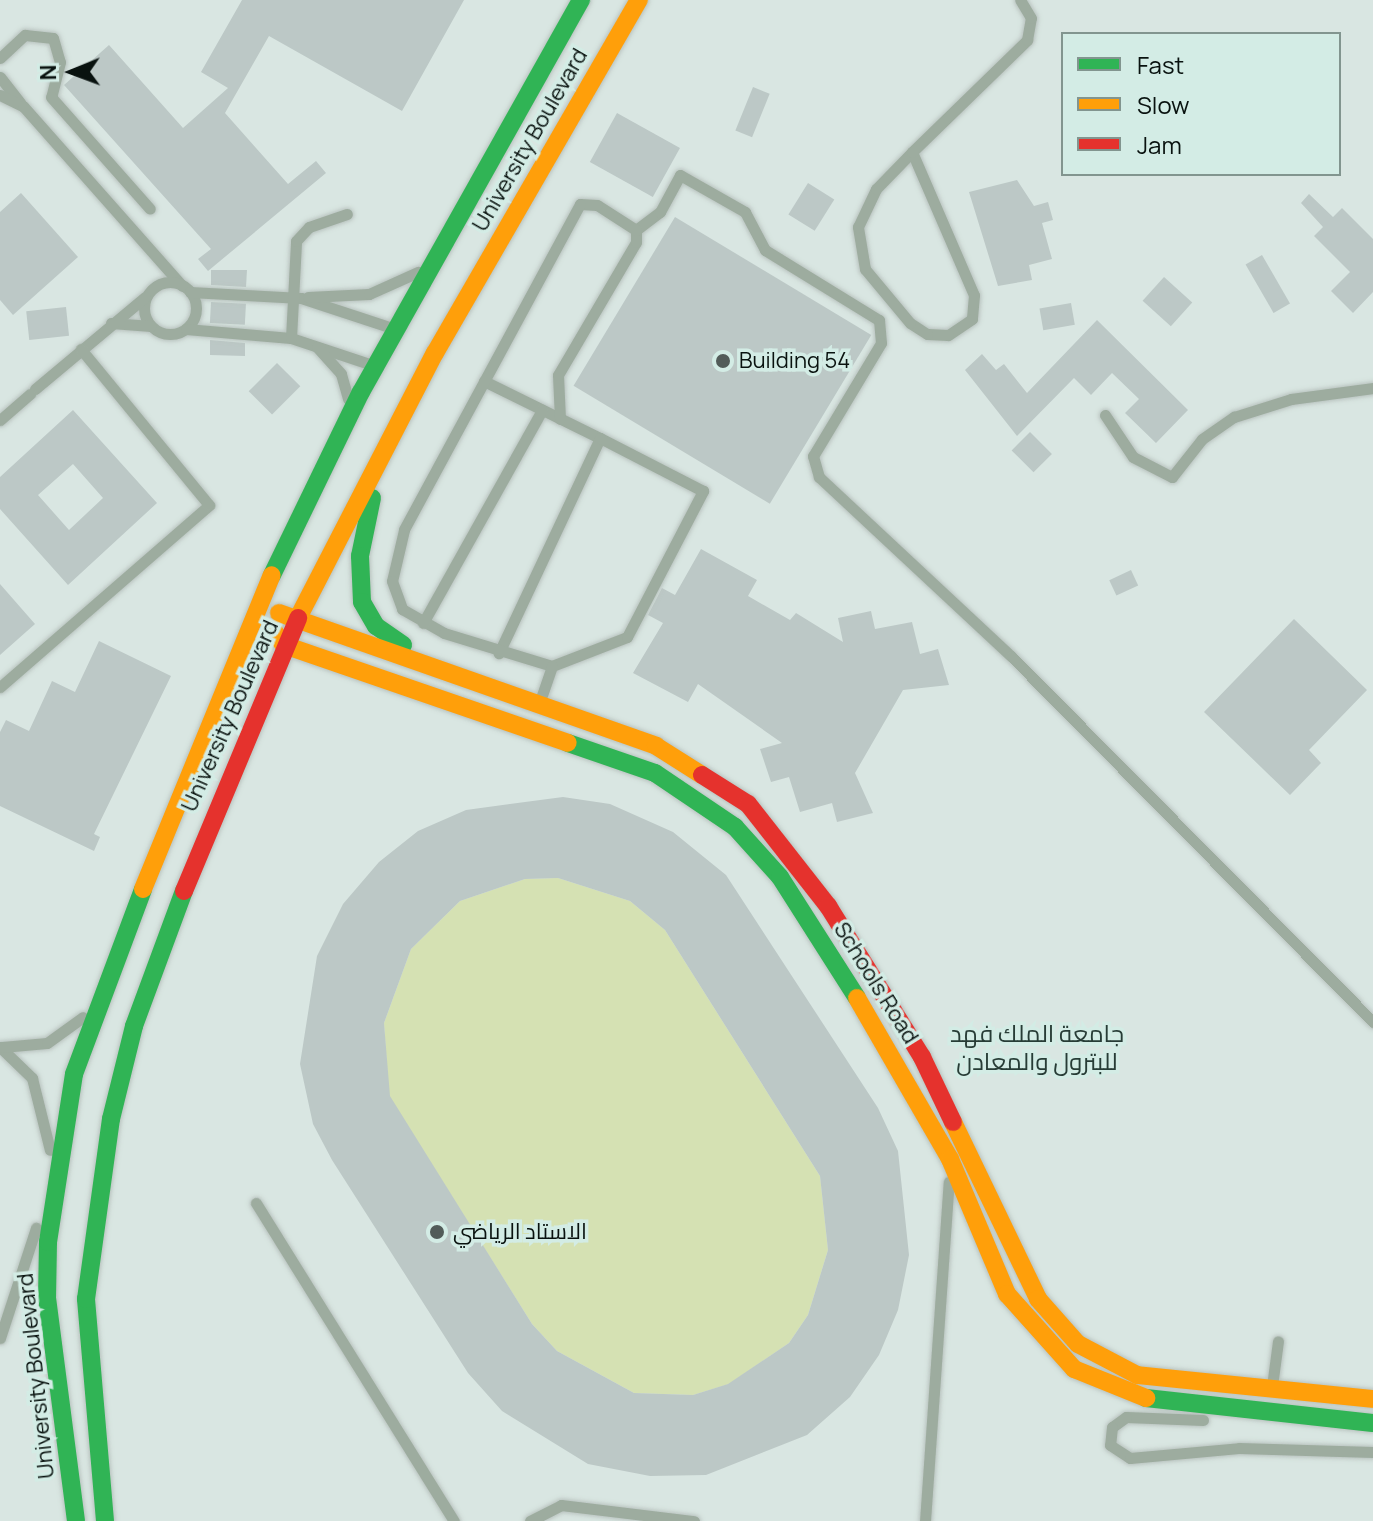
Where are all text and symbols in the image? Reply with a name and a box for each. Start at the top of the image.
north arrow [32,32,112,112]
legend [1061,32,1341,176]
street label: University Boulevard [467,44,593,236]
text: Fast [1137,48,1184,81]
text: N [33,64,63,81]
text: Slow [1137,88,1190,121]
text: Jam [1137,128,1182,161]
place label: Building 54 [739,348,850,374]
marker: Building 54 [714,352,732,370]
street label: University Boulevard [176,616,284,816]
street label: Schools Road [828,917,924,1049]
district label: جامعة الملك فهد للبترول والمعادن [950,1019,1124,1075]
place label: الاستاد الرياضي [453,1219,587,1245]
marker: الاستاد الرياضي [428,1223,446,1241]
street label: University Boulevard [12,1272,60,1480]

